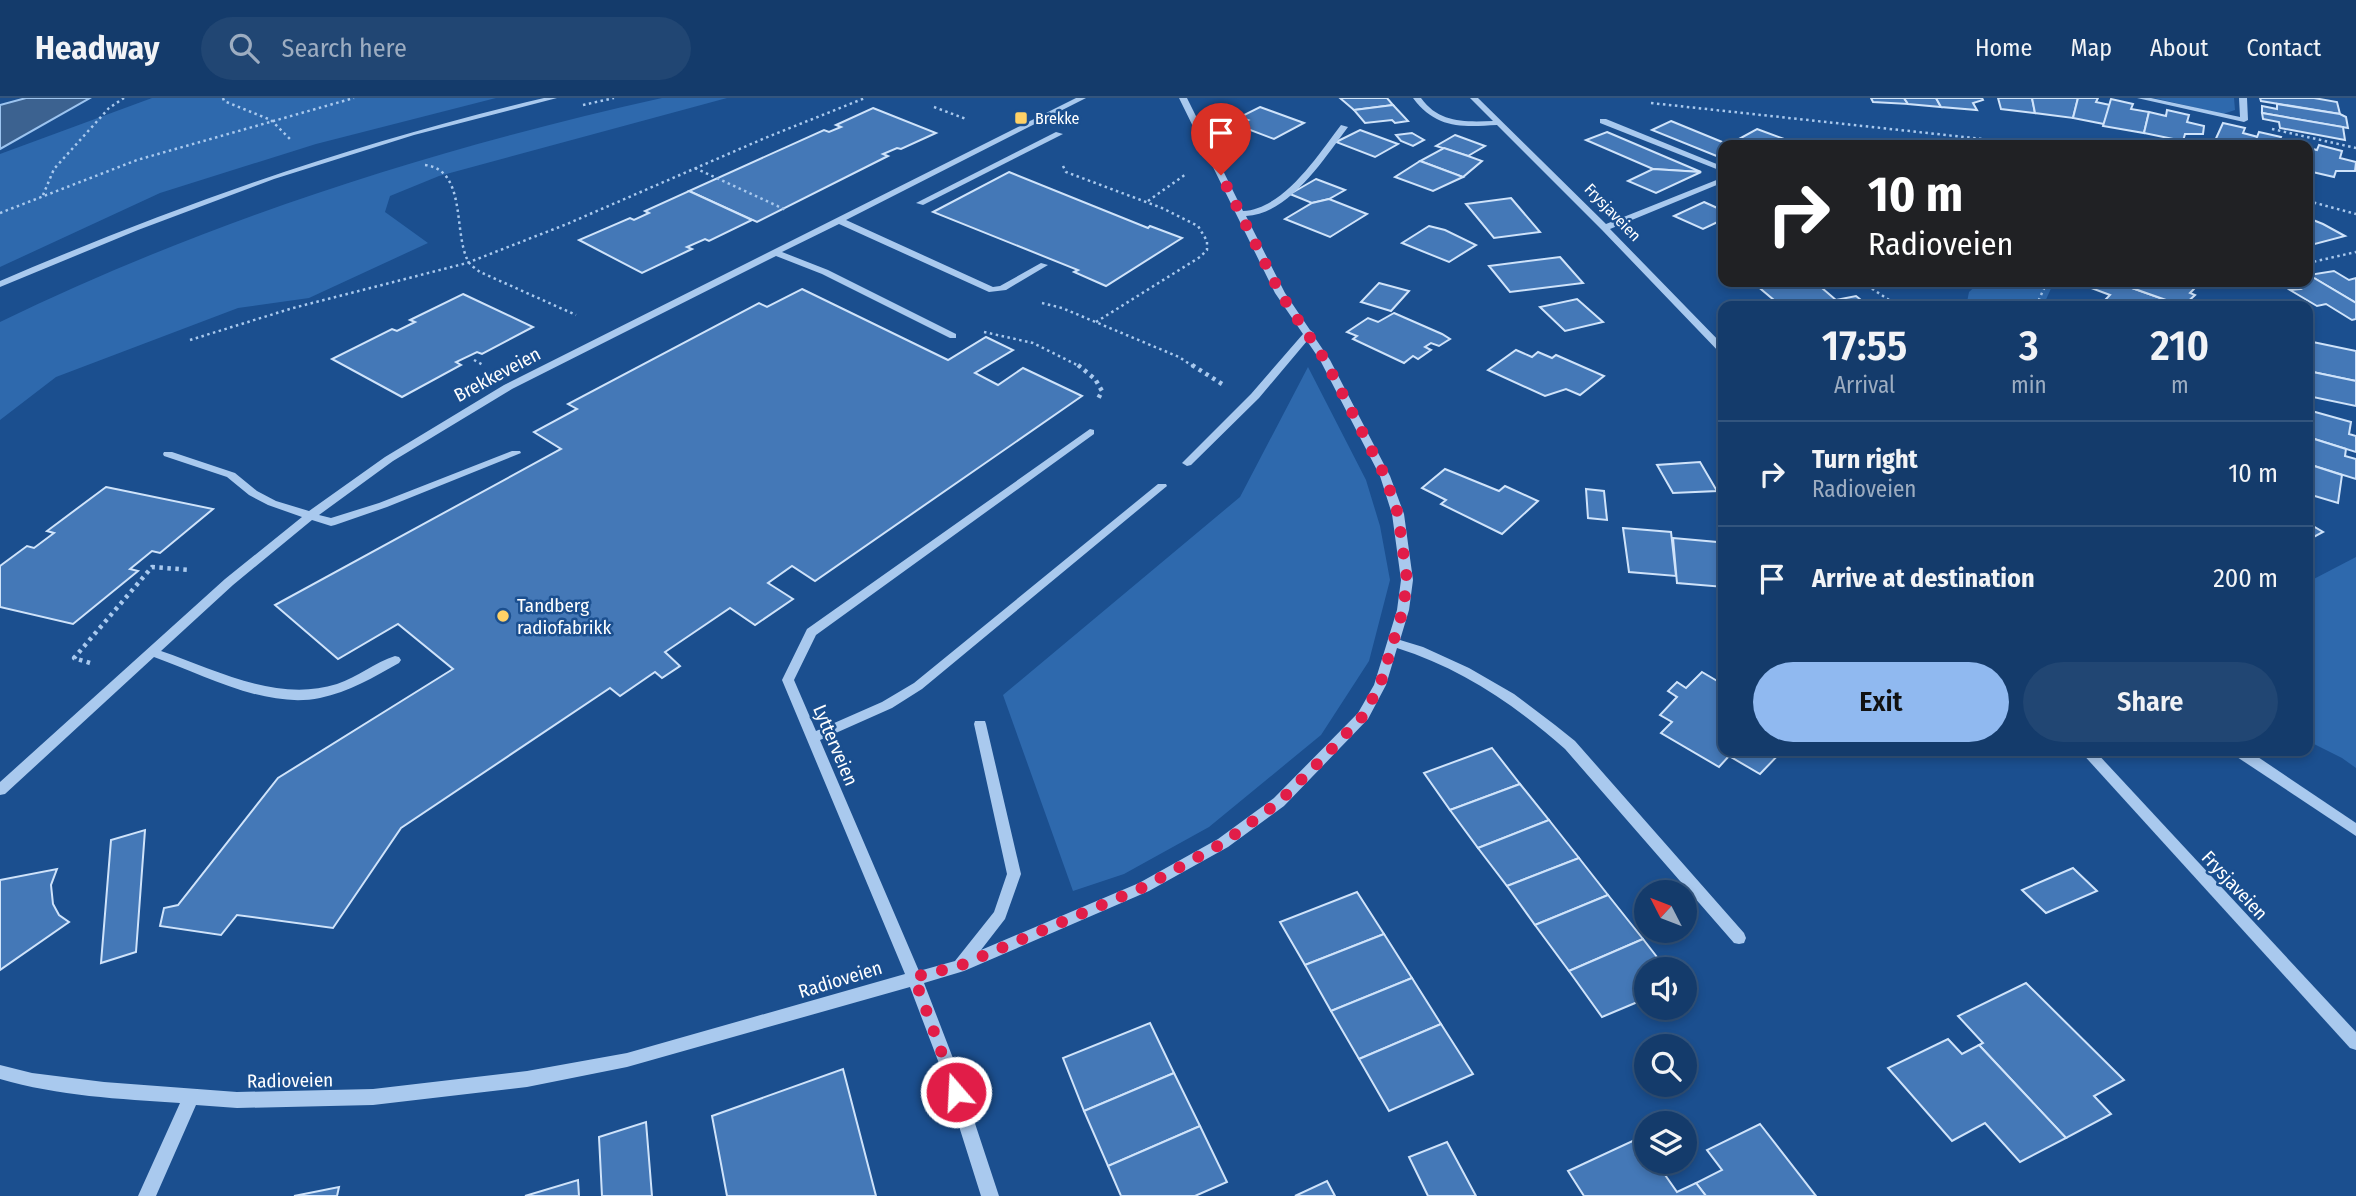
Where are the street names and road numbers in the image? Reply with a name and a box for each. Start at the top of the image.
street label: Frysjaveien [1581,180,1645,245]
street label: Brekkeveien [450,342,544,407]
street label: Lytterveien [808,701,863,789]
street label: Frysjaveien [2197,846,2273,925]
street label: Radioveien [796,956,885,1003]
street label: Radioveien [247,1068,333,1093]

